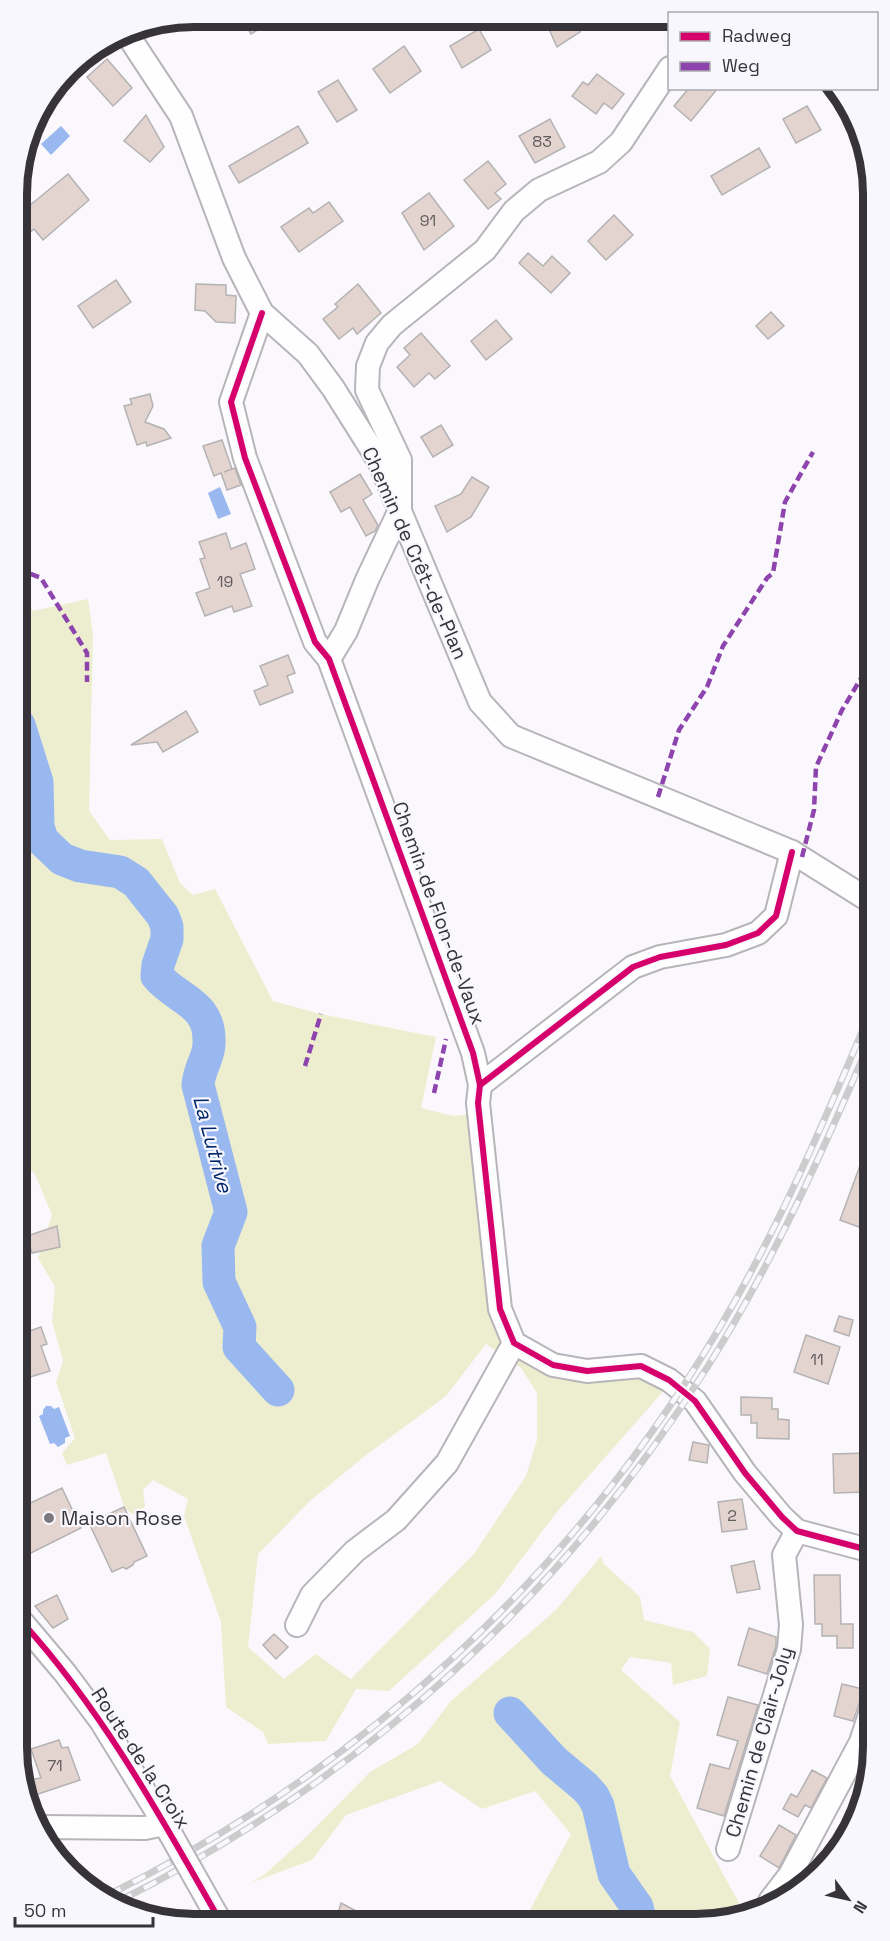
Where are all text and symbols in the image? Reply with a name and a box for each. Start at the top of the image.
legend [668,12,878,90]
text: Radweg [722,24,792,47]
text: Weg [722,54,760,77]
house number: 83 [532,131,552,152]
house number: 91 [420,210,436,231]
street label: Chemin de Crêt-de-Plan [356,443,474,663]
house number: 19 [217,571,233,592]
street label: Chemin de Flon-de-Vaux [387,798,491,1028]
water label: La Lutrive [187,1093,239,1197]
house number: 11 [810,1349,824,1370]
place label: Maison Rose [61,1505,182,1531]
house number: 2 [727,1505,737,1526]
marker: Maison Rose [42,1511,56,1525]
street label: Chemin de Clair-Joly [719,1643,799,1841]
street label: Route de la Croix [86,1682,196,1834]
house number: 71 [47,1755,63,1776]
north arrow [818,1869,878,1929]
scale bar [15,1890,153,1928]
text: N [848,1897,872,1917]
text: 50 m [24,1899,66,1922]

